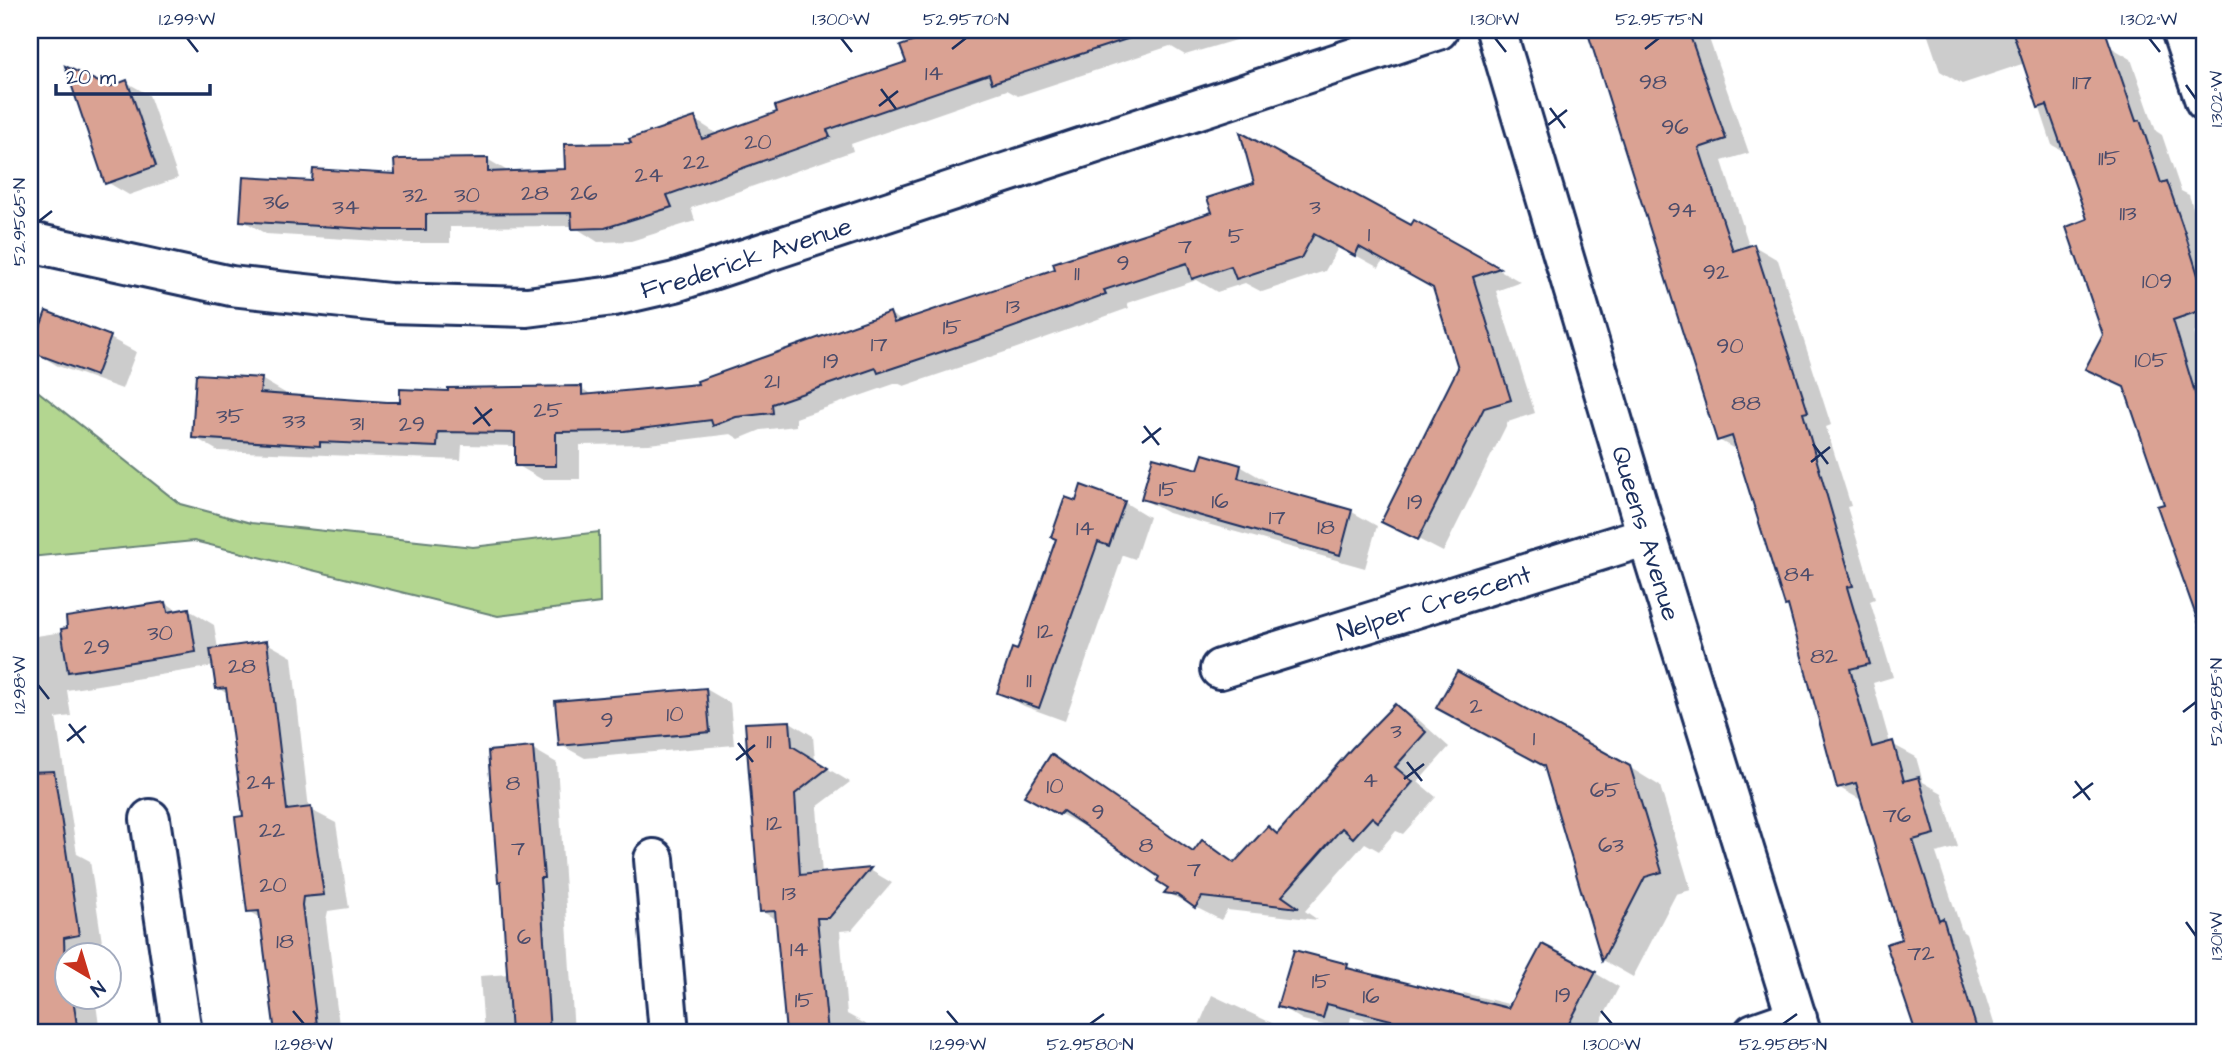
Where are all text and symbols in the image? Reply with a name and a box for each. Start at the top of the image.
text: 1.299°W [159,7,215,32]
text: 1.300°W [812,7,870,32]
text: 52.9570°N [923,7,1009,32]
text: 1.301°W [1471,7,1519,32]
text: 52.9575°N [1615,7,1703,32]
text: 1.302°W [2121,7,2177,32]
scale bar [56,52,210,96]
house number: 14 [925,57,944,89]
text: 20 m [66,63,117,92]
house number: 98 [1639,66,1667,98]
house number: 117 [2072,66,2092,98]
text: 1.302°W [2204,71,2229,127]
house number: 96 [1661,111,1689,143]
house number: 20 [744,126,772,158]
house number: 115 [2098,142,2120,174]
house number: 22 [683,146,709,178]
house number: 24 [635,159,664,191]
house number: 28 [521,177,549,209]
house number: 26 [570,177,598,209]
text: 52.9565°N [7,178,32,266]
house number: 32 [403,179,427,211]
house number: 30 [454,179,480,211]
house number: 36 [263,186,289,218]
house number: 34 [332,191,360,223]
house number: 3 [1309,191,1321,223]
house number: 94 [1668,194,1697,226]
house number: 113 [2119,197,2137,229]
street label: Frederick Avenue [637,208,856,308]
house number: 1 [1368,218,1371,250]
house number: 5 [1228,220,1244,252]
house number: 7 [1178,230,1192,262]
house number: 9 [1116,247,1130,279]
house number: 92 [1703,256,1729,288]
house number: 11 [1074,257,1080,289]
house number: 109 [2142,265,2172,297]
house number: 13 [1006,290,1021,322]
house number: 15 [942,311,962,343]
house number: 17 [870,328,888,360]
house number: 90 [1716,330,1744,362]
house number: 105 [2134,344,2168,376]
house number: 19 [823,345,839,377]
house number: 21 [764,365,780,397]
house number: 88 [1731,387,1761,419]
house number: 25 [533,394,563,426]
house number: 35 [216,400,244,432]
house number: 33 [282,405,306,437]
house number: 31 [350,407,364,439]
house number: 29 [399,408,425,440]
street label: Queens Avenue [1602,442,1689,625]
house number: 15 [1158,473,1178,505]
house number: 16 [1211,485,1229,517]
house number: 19 [1407,486,1423,518]
house number: 17 [1268,501,1286,533]
house number: 18 [1317,511,1335,543]
house number: 14 [1076,512,1095,544]
street label: Nelper Crescent [1332,556,1536,651]
house number: 84 [1784,558,1815,590]
house number: 12 [1037,615,1053,647]
house number: 30 [147,617,173,649]
house number: 29 [84,631,110,663]
house number: 82 [1810,640,1838,672]
house number: 28 [228,650,256,682]
text: 1.298°W [7,656,32,714]
text: 52.9585°N [2204,658,2229,746]
house number: 11 [1026,664,1032,696]
house number: 2 [1469,690,1483,722]
house number: 10 [666,698,684,730]
house number: 9 [600,704,614,736]
house number: 3 [1390,715,1402,747]
house number: 1 [1533,722,1536,754]
house number: 11 [766,725,772,757]
house number: 4 [1362,764,1378,796]
house number: 24 [247,766,276,798]
house number: 8 [506,767,521,799]
house number: 10 [1046,770,1064,802]
house number: 65 [1590,774,1620,806]
house number: 9 [1091,796,1105,828]
house number: 76 [1883,799,1911,831]
house number: 12 [766,807,782,839]
house number: 22 [259,814,285,846]
house number: 8 [1139,829,1154,861]
house number: 63 [1598,829,1624,861]
house number: 7 [511,832,525,864]
house number: 7 [1187,853,1201,885]
house number: 20 [259,869,287,901]
house number: 13 [782,877,797,909]
text: 1.301°W [2204,912,2229,960]
house number: 6 [517,921,531,953]
house number: 18 [276,925,294,957]
house number: 14 [790,933,809,965]
house number: 72 [1907,937,1935,969]
north arrow [52,940,122,1010]
house number: 15 [1311,965,1331,997]
text: N [84,974,111,1003]
house number: 19 [1555,979,1571,1011]
house number: 16 [1362,980,1380,1012]
house number: 15 [794,984,814,1016]
text: 1.298°W [275,1032,333,1057]
text: 1.299°W [930,1032,986,1057]
text: 52.9580°N [1047,1032,1133,1057]
text: 1.300°W [1583,1032,1641,1057]
text: 52.9585°N [1739,1032,1827,1057]

